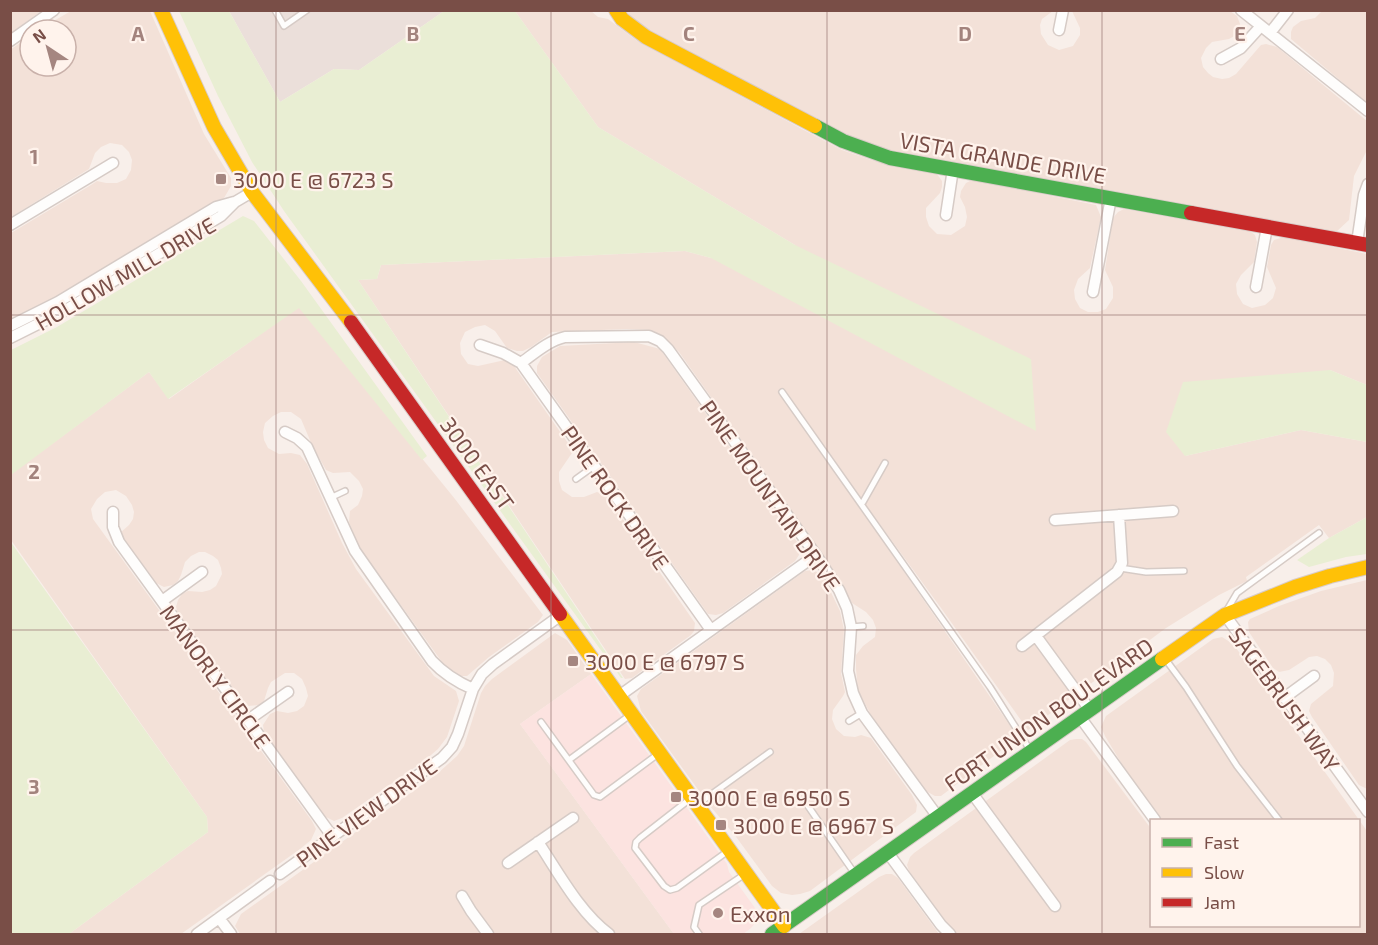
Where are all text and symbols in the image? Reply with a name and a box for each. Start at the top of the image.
north arrow [18,18,78,78]
text: A [131,21,145,45]
text: B [407,21,419,45]
text: C [683,21,695,45]
text: D [958,21,972,45]
text: E [1234,21,1246,45]
text: N [29,24,49,47]
street label: VISTA GRANDE DRIVE [898,126,1108,188]
text: 1 [30,144,38,168]
place label: 3000 E @ 6723 S [233,166,394,192]
marker: 3000 E @ 6723 S [214,172,228,186]
street label: HOLLOW MILL DRIVE [30,211,220,335]
street label: PINE MOUNTAIN DRIVE [695,395,847,595]
street label: 3000 EAST [436,412,520,515]
street label: PINE ROCK DRIVE [557,420,675,574]
text: 2 [28,459,40,483]
street label: MANORLY CIRCLE [155,599,277,753]
street label: SAGEBRUSH WAY [1224,622,1346,776]
street label: FORT UNION BOULEVARD [939,632,1157,796]
place label: 3000 E @ 6797 S [585,648,745,674]
marker: 3000 E @ 6797 S [566,654,580,668]
street label: PINE VIEW DRIVE [291,752,441,872]
text: 3 [28,774,40,798]
place label: 3000 E @ 6950 S [688,784,850,810]
marker: 3000 E @ 6950 S [669,790,683,804]
place label: 3000 E @ 6967 S [733,812,894,838]
marker: 3000 E @ 6967 S [714,818,728,832]
legend [1150,819,1360,927]
text: Fast [1204,831,1239,853]
text: Slow [1204,861,1245,883]
text: Jam [1204,891,1236,913]
place label: Exxon [730,900,791,926]
marker: Exxon [711,906,725,920]

